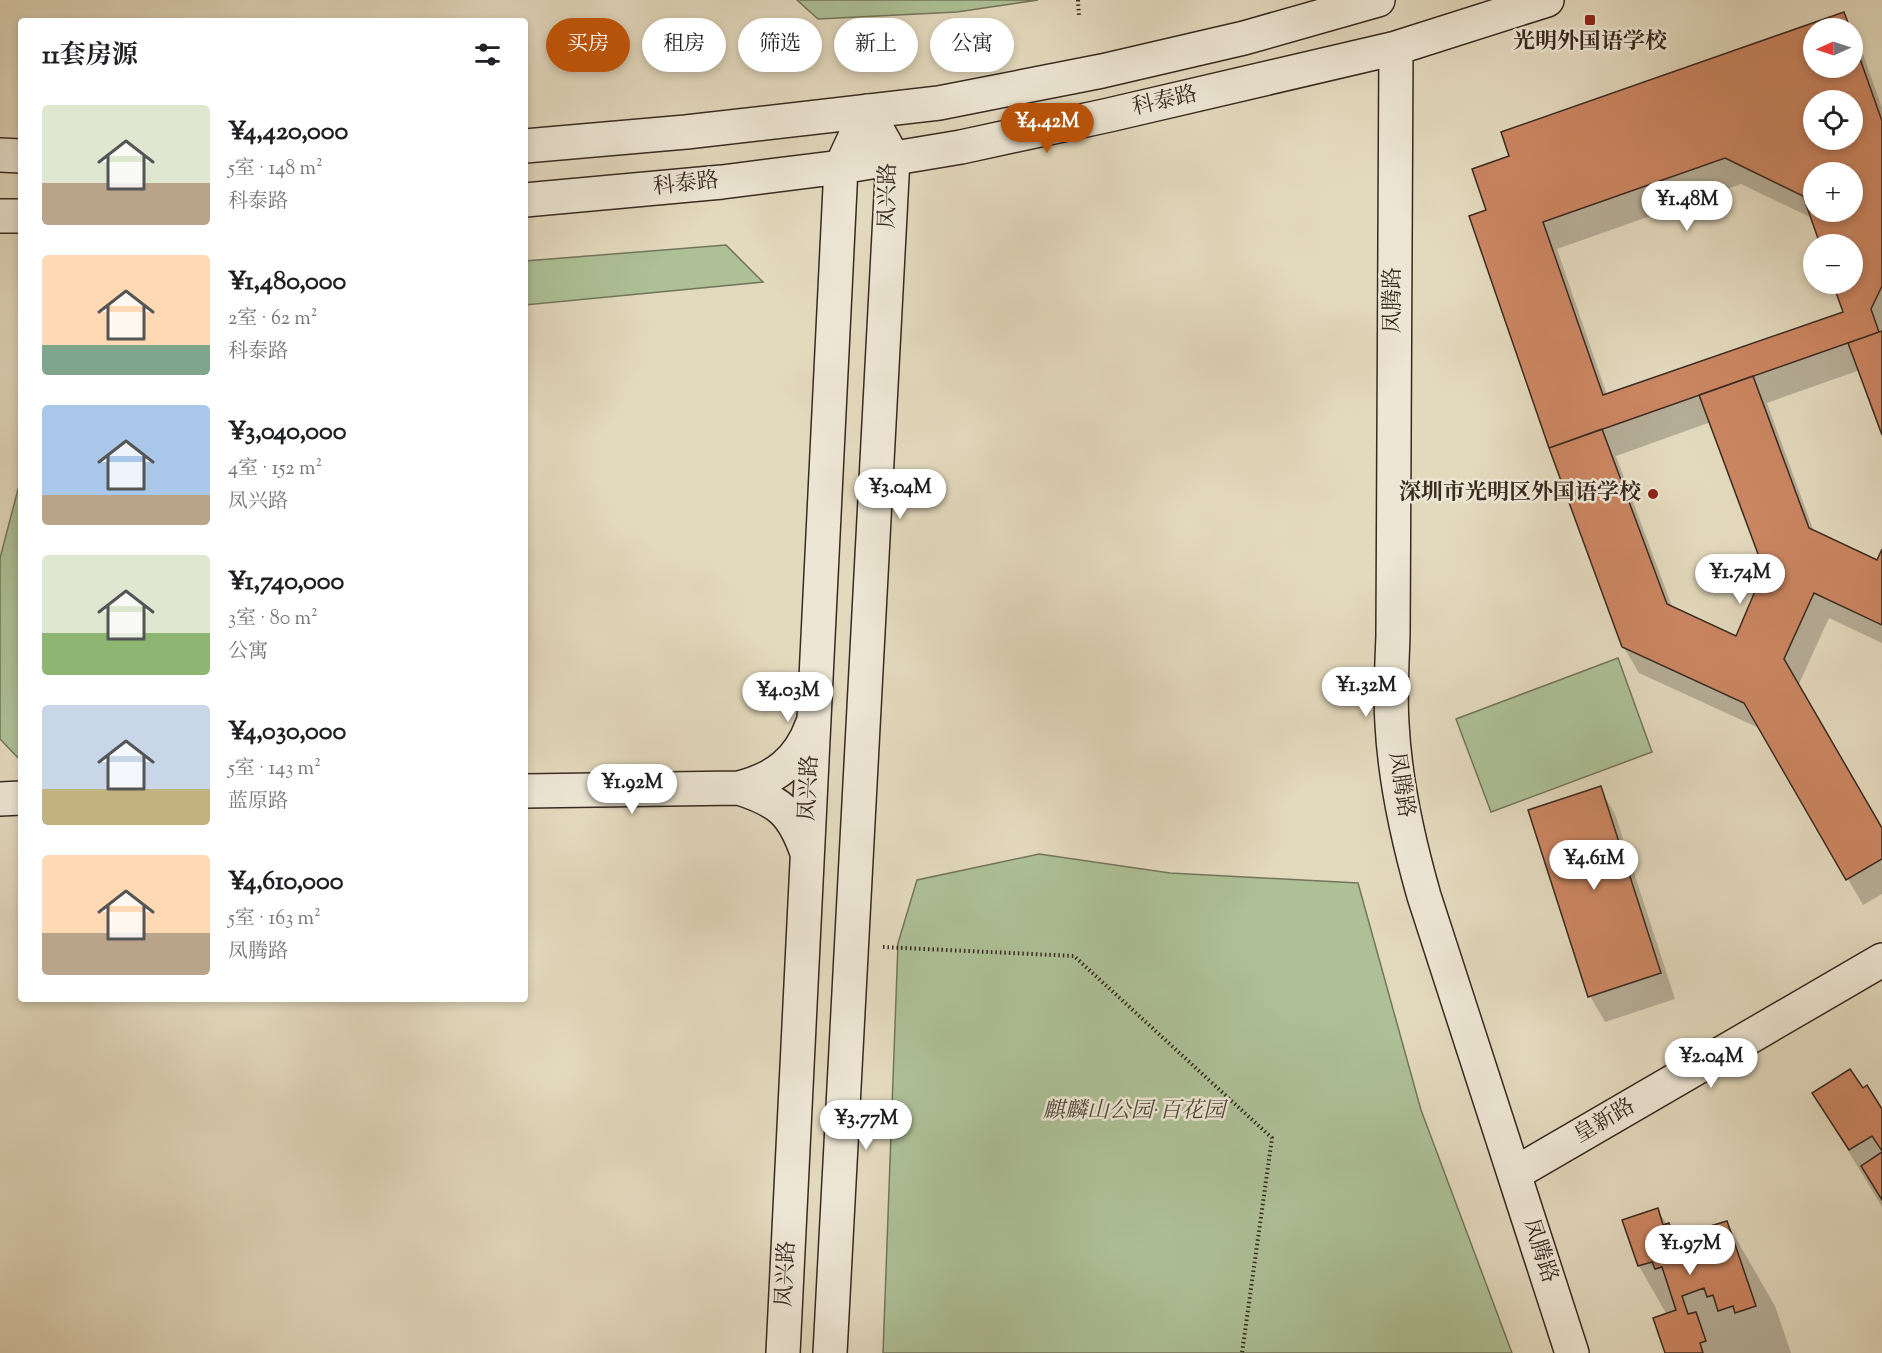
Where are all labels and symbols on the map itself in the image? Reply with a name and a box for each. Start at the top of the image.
marker: 光明外国语学校 [1583,13,1597,27]
north arrow [1803,18,1863,78]
place label: 光明外国语学校 [1513,27,1667,59]
street label: 科泰路 [1129,79,1201,125]
pin: ¥4.42M [998,103,1096,154]
street label: 凤兴路 [872,163,906,229]
street label: 科泰路 [652,166,720,204]
pin: ¥1.48M [1638,181,1736,232]
street label: 凤腾路 [1378,267,1410,333]
pin: ¥3.04M [851,469,949,520]
place label: 深圳市光明区外国语学校 [1399,478,1641,510]
marker: 深圳市光明区外国语学校 [1646,487,1660,501]
pin: ¥1.74M [1691,554,1789,605]
pin: ¥1.32M [1317,667,1415,718]
pin: ¥4.03M [739,672,837,723]
street label: 凤腾路 [1379,750,1421,820]
street label: 凤兴路 [792,754,828,822]
pin: ¥1.92M [583,764,681,815]
pin: ¥4.61M [1545,840,1643,891]
pin: ¥2.04M [1662,1038,1760,1089]
street label: 皇新路 [1568,1092,1642,1152]
park label: 麒麟山公园·百花园 [1043,1096,1228,1128]
pin: ¥3.77M [817,1100,915,1151]
street label: 凤腾路 [1514,1215,1564,1287]
pin: ¥1.97M [1641,1225,1739,1276]
street label: 凤兴路 [769,1240,805,1308]

